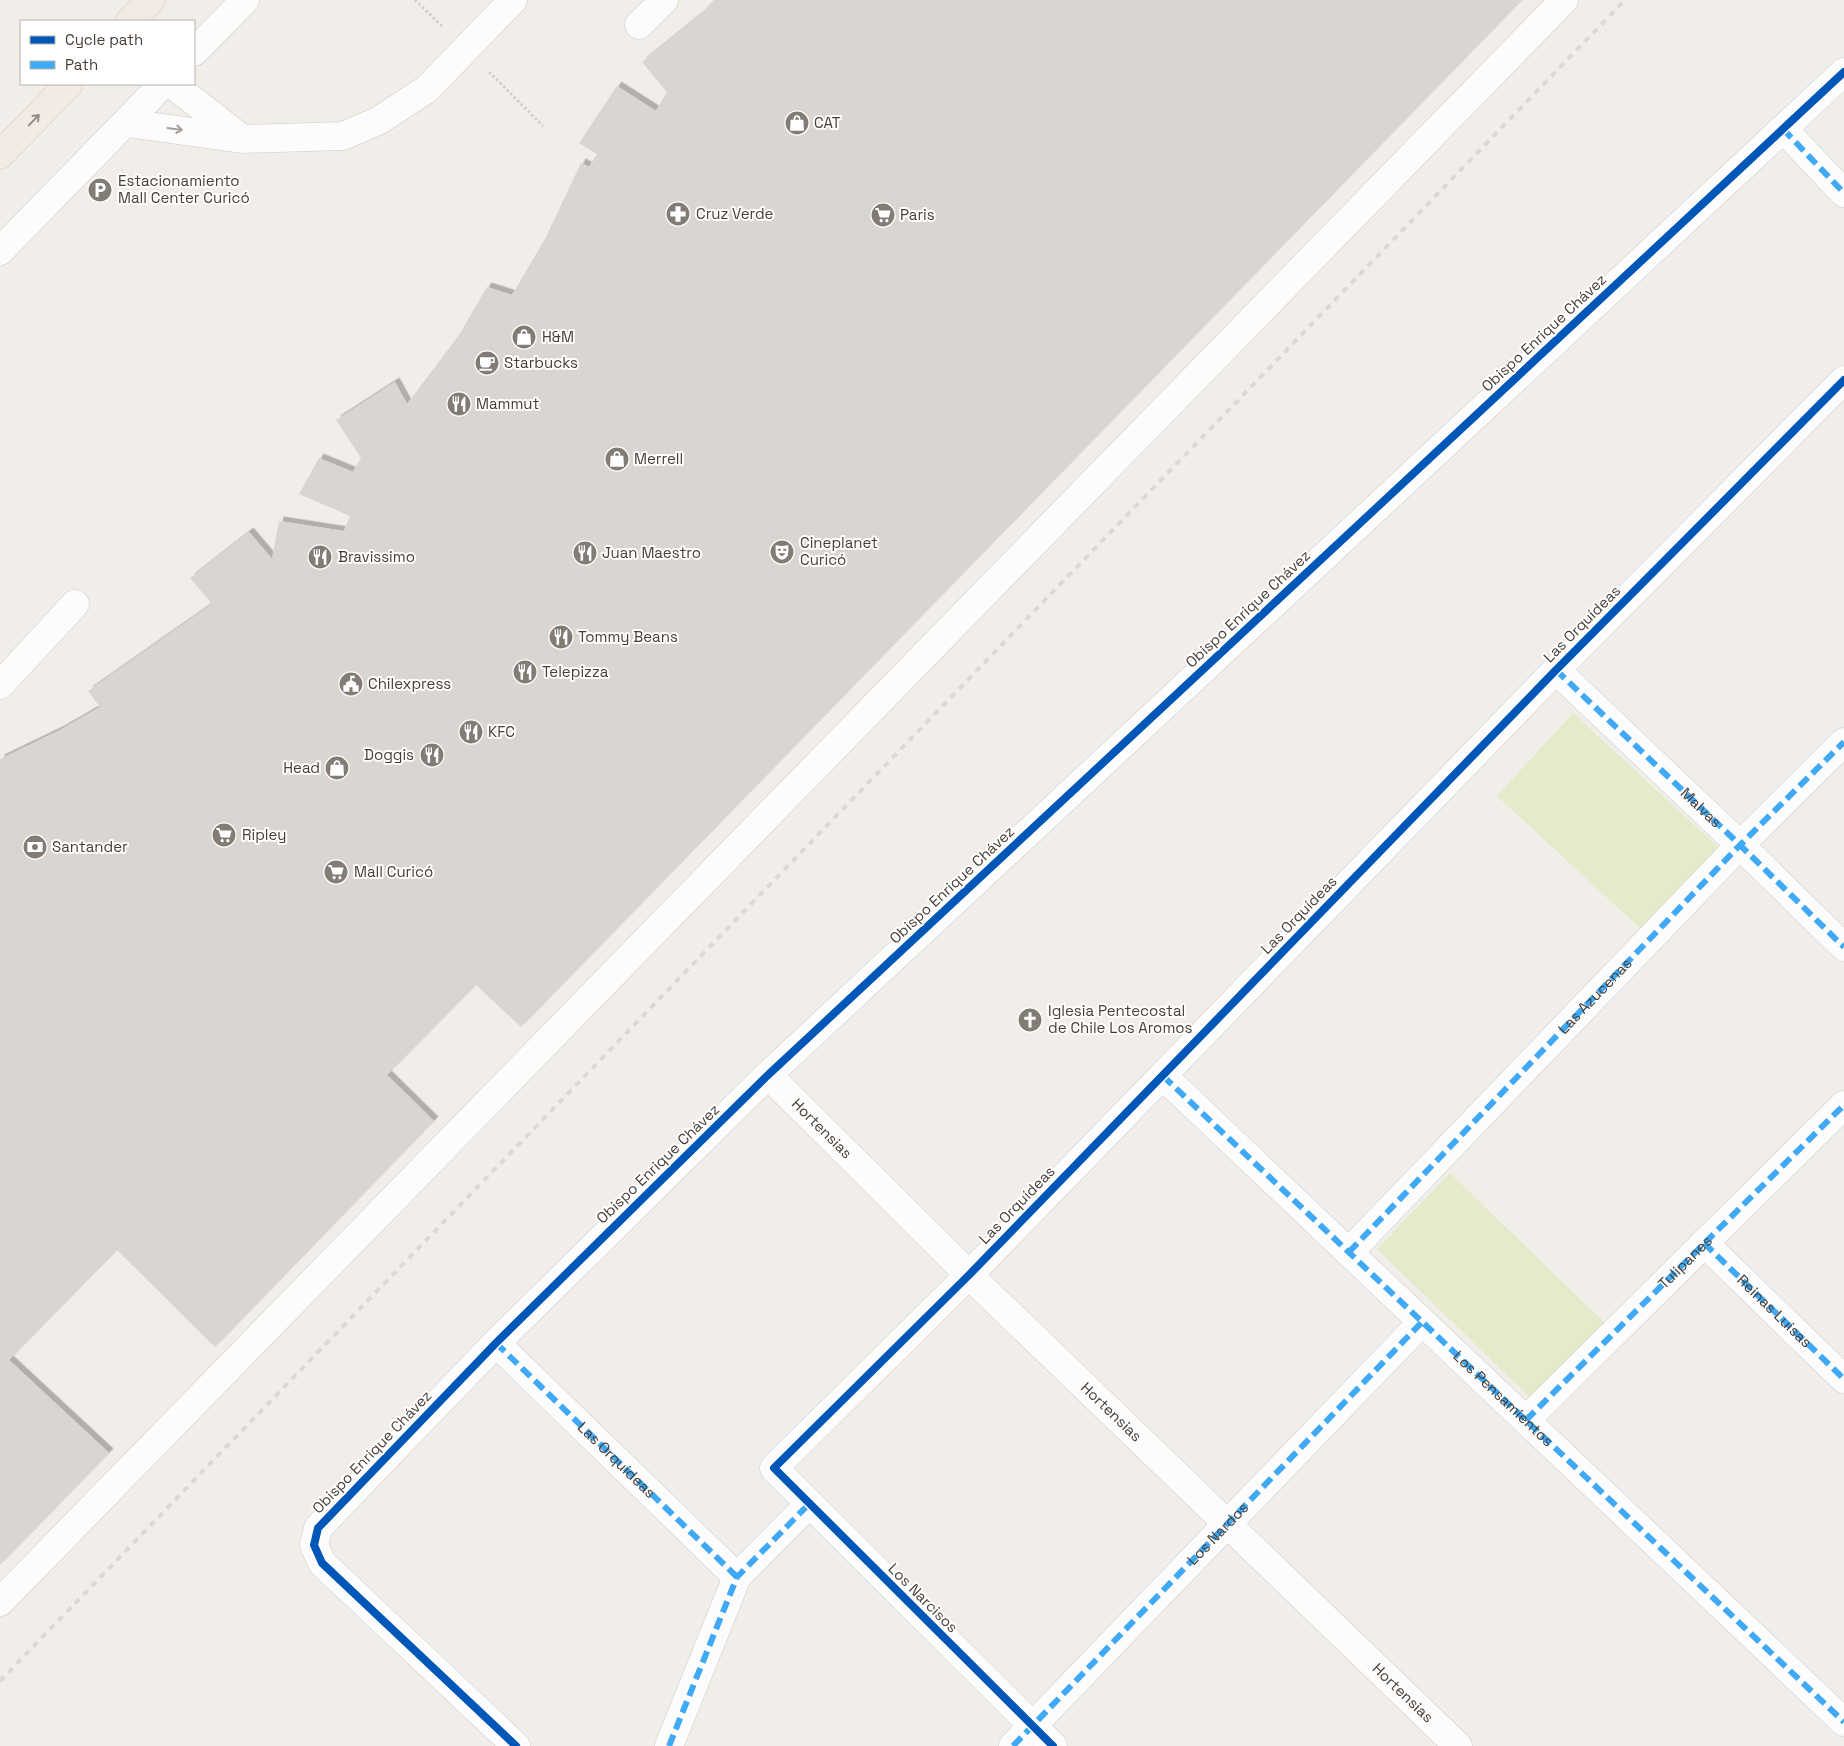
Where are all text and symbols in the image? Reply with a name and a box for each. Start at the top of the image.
legend [20,20,195,85]
text: Cycle path [65,30,143,49]
text: Path [65,55,98,74]
shop icon: CAT [784,110,810,136]
place label: CAT [814,113,841,132]
one-way arrow [28,114,40,126]
one-way arrow [167,124,183,134]
place label: Estacionamiento Mall Center Curicó [118,171,250,207]
parking icon: Estacionamiento Mall Center Curicó [87,177,113,203]
pharmacy icon: Cruz Verde [665,201,691,227]
supermarket icon: Paris [870,202,896,228]
place label: Cruz Verde [696,204,774,223]
place label: Paris [900,205,935,224]
street label: Obispo Enrique Chávez [1477,270,1610,395]
shop icon: H&M [511,324,537,350]
place label: H&M [542,327,574,346]
cafe icon: Starbucks [474,350,500,376]
place label: Starbucks [504,353,578,372]
restaurant icon: Mammut [446,391,472,417]
place label: Mammut [476,394,539,413]
shop icon: Merrell [604,446,630,472]
place label: Merrell [634,449,683,468]
place label: Cineplanet Curicó [800,533,878,569]
theatre icon: Cineplanet Curicó [769,539,795,565]
restaurant icon: Juan Maestro [572,540,598,566]
place label: Juan Maestro [602,543,701,562]
restaurant icon: Bravissimo [307,544,333,570]
street label: Obispo Enrique Chávez [1181,546,1314,671]
place label: Bravissimo [338,547,415,566]
street label: Las Orquídeas [1539,581,1624,666]
restaurant icon: Tommy Beans [548,624,574,650]
place label: Tommy Beans [578,627,678,646]
restaurant icon: Telepizza [512,659,538,685]
place label: Telepizza [542,662,609,681]
public building icon: Chilexpress [338,671,364,697]
place label: Chilexpress [368,674,451,693]
restaurant icon: KFC [458,719,484,745]
place label: KFC [488,722,515,741]
restaurant icon: Doggis [419,742,445,768]
place label: Doggis [364,745,414,764]
shop icon: Head [324,755,350,781]
place label: Head [283,758,320,777]
street label: Malvas [1677,783,1726,832]
supermarket icon: Ripley [211,822,237,848]
street label: Obispo Enrique Chávez [885,822,1018,947]
place label: Ripley [242,825,287,844]
bank icon: Santander [22,834,48,860]
place label: Santander [52,837,128,856]
supermarket icon: Mall Curicó [323,859,349,885]
place label: Mall Curicó [354,862,433,881]
street label: Las Orquídeas [1257,871,1341,958]
street label: Las Azucenas [1554,954,1636,1038]
place label: Iglesia Pentecostal de Chile Los Aromos [1048,1001,1193,1037]
church icon: Iglesia Pentecostal de Chile Los Aromos [1017,1007,1043,1033]
street label: Hortensias [788,1094,856,1162]
street label: Obispo Enrique Chávez [592,1100,723,1227]
street label: Las Orquídeas [975,1161,1059,1248]
street label: Tulipanes [1654,1231,1716,1293]
street label: Reinas Luisas [1733,1270,1816,1352]
street label: Los Pensamientos [1450,1346,1558,1450]
street label: Hortensias [1077,1378,1146,1445]
street label: Obispo Enrique Chávez [308,1386,435,1517]
street label: Las Orquídeas [574,1417,660,1502]
street label: Los Nardos [1183,1498,1252,1569]
street label: Los Narcisos [885,1559,962,1637]
street label: Hortensias [1369,1659,1438,1726]

